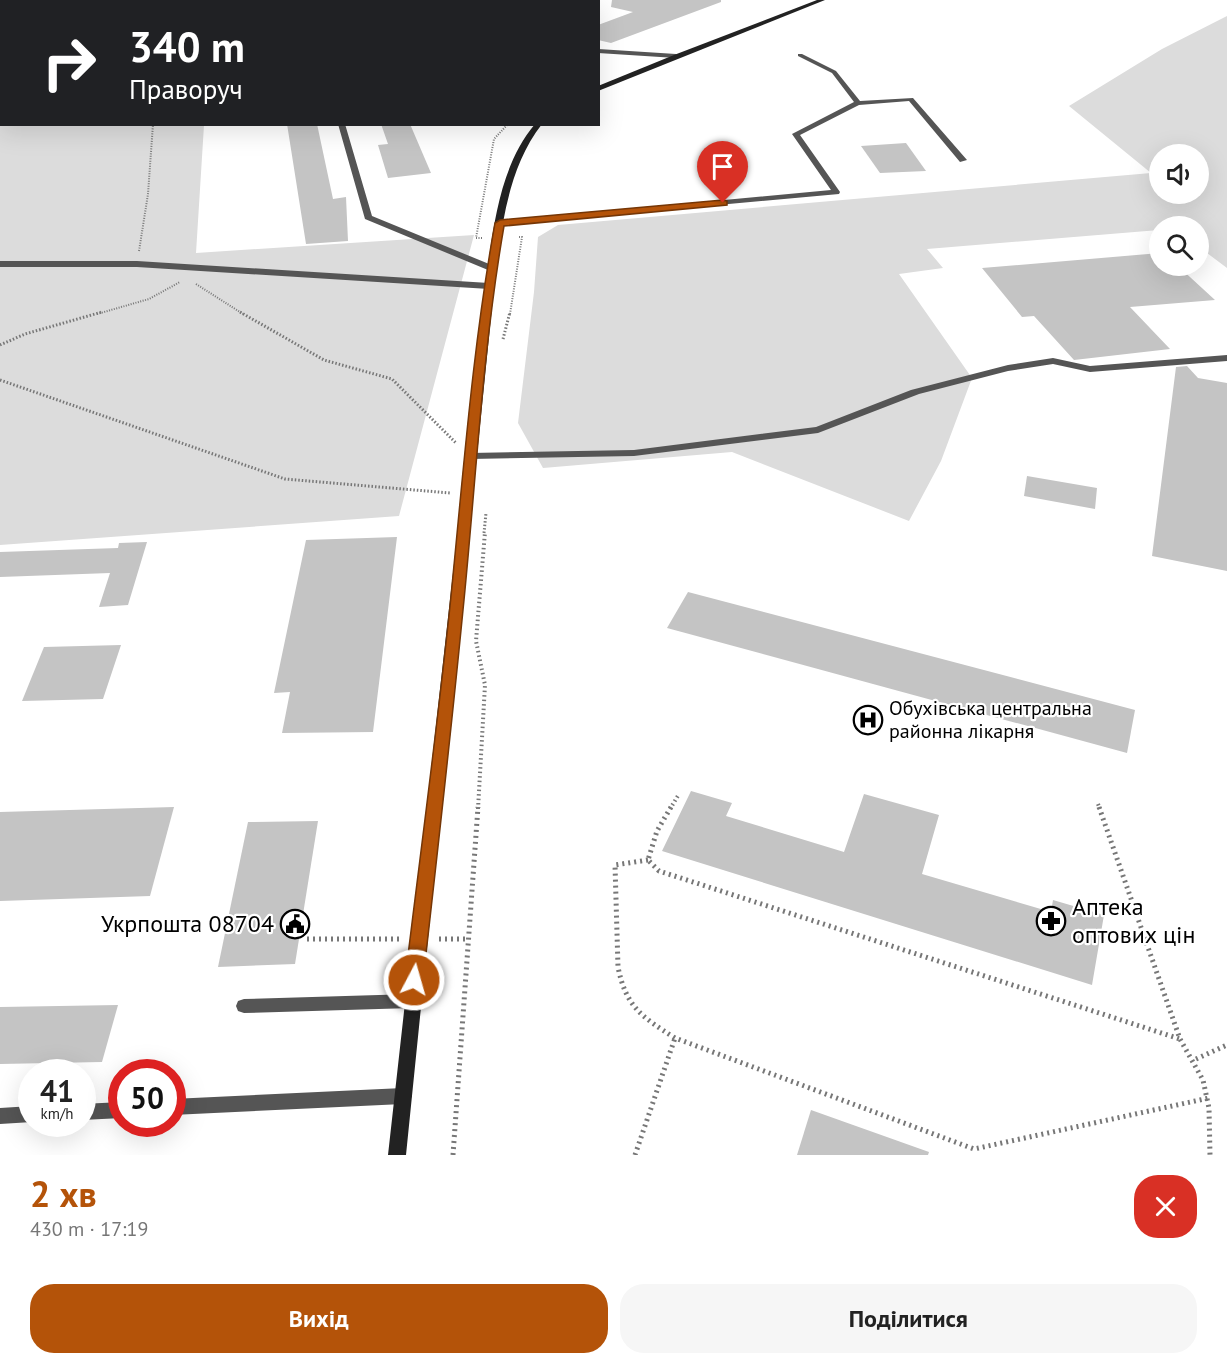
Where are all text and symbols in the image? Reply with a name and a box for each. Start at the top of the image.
text: 340 m [129,19,245,74]
icon: right [30,24,108,102]
text: Праворуч [129,72,243,106]
pin [697,141,748,203]
map controls [1149,144,1209,276]
button: sound [1149,144,1209,204]
icon: arrive [706,150,739,183]
button: search [1149,216,1209,276]
place label: Обухівська центральна районна лікарня [889,695,1092,744]
hospital icon: Обухівська центральна районна лікарня [852,704,884,736]
place label: Аптека оптових цін [1072,891,1195,950]
pharmacy icon: Аптека оптових цін [1035,905,1067,937]
place label: Укрпошта 08704 [101,908,274,939]
public building icon: Укрпошта 08704 [279,908,311,940]
position arrow [382,948,446,1012]
speed limit sign: 50 [108,1059,186,1137]
text: 41 [40,1071,74,1110]
text: km/h [41,1104,73,1123]
text: 2 хв [30,1170,97,1217]
button: close [1134,1175,1197,1238]
text: 430 m · 17:19 [30,1216,148,1242]
button: Вихід [30,1284,608,1353]
button: Поділитися [620,1284,1197,1353]

